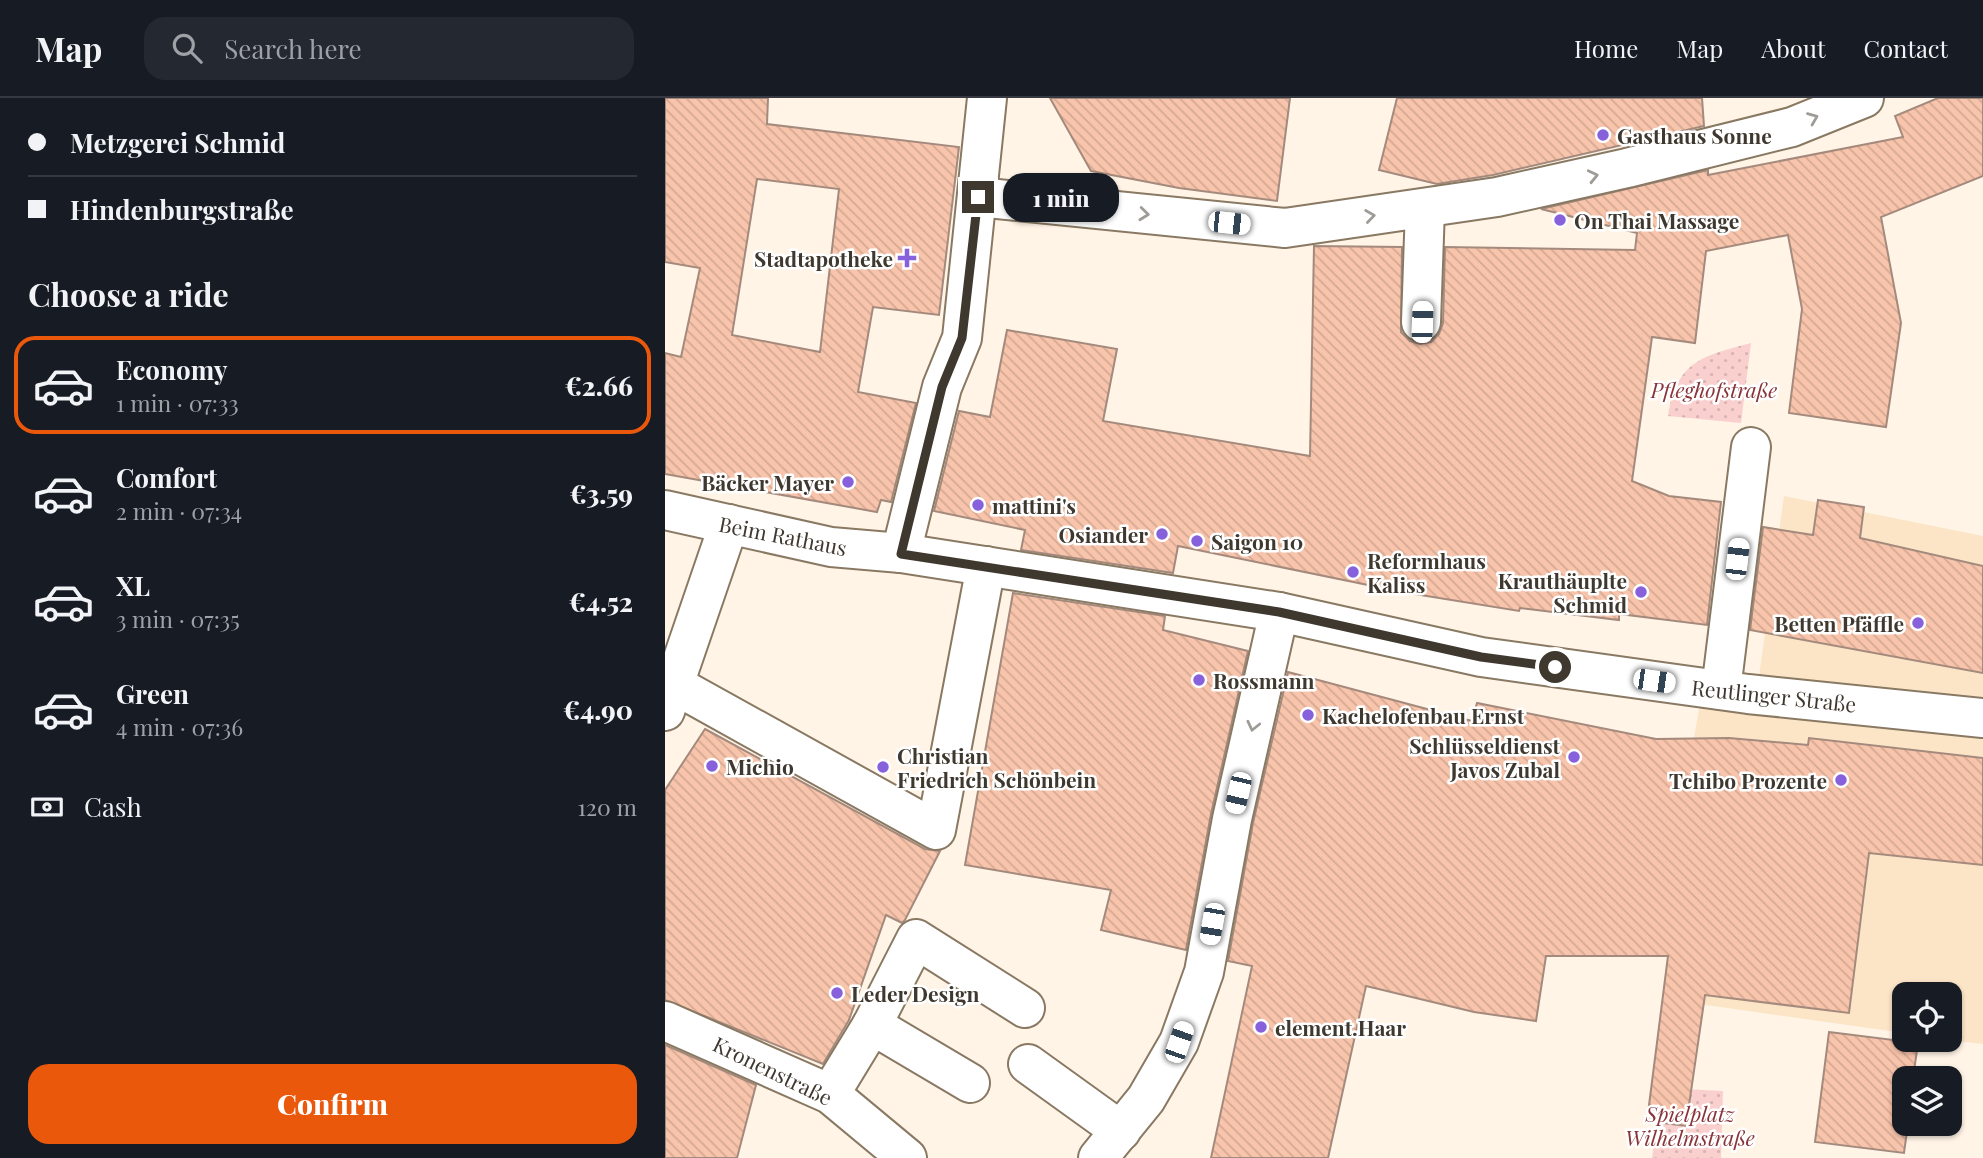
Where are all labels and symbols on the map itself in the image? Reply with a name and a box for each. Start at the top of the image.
one-way arrow [1807,113,1819,127]
place label: Gasthaus Sonne [1617,121,1772,149]
marker: Gasthaus Sonne [1595,127,1611,143]
one-way arrow [1587,169,1599,184]
callout: 1 min [1003,172,1118,222]
route end [962,181,994,213]
one-way arrow [1139,206,1150,221]
place label: On Thai Massage [1574,206,1739,234]
one-way arrow [1364,209,1376,224]
car [1208,210,1251,236]
marker: On Thai Massage [1552,212,1568,228]
place label: Stadtapotheke [754,244,893,272]
marker: Stadtapotheke [899,250,915,266]
car [1411,301,1434,343]
park label: Pfleghofstraße [1650,375,1777,403]
place label: Bäcker Mayer [701,468,834,496]
marker: Bäcker Mayer [840,474,856,490]
place label: mattini's [992,491,1076,519]
marker: mattini's [970,497,986,513]
street label: Beim Rathaus [717,509,849,561]
place label: Osiander [1058,520,1148,548]
marker: Osiander [1154,526,1170,542]
place label: Saigon 10 [1211,527,1303,555]
marker: Saigon 10 [1189,533,1205,549]
car [1725,537,1750,581]
place label: Reformhaus Kaliss [1367,546,1486,598]
marker: Reformhaus Kaliss [1345,564,1361,580]
place label: Krauthäuplte Schmid [1498,566,1627,618]
marker: Krauthäuplte Schmid [1633,584,1649,600]
place label: Betten Pfäffle [1774,609,1904,637]
marker: Betten Pfäffle [1910,615,1926,631]
route start [1539,651,1571,683]
place label: Rossmann [1213,666,1315,694]
car [1632,668,1677,694]
marker: Rossmann [1191,672,1207,688]
street label: Reutlinger Straße [1690,672,1858,718]
place label: Kachelofenbau Ernst [1322,701,1525,729]
marker: Kachelofenbau Ernst [1300,707,1316,723]
one-way arrow [1247,720,1261,732]
place label: Schlüsseldienst Javos Zubal [1409,731,1561,783]
place label: Christian Friedrich Schönbein [897,741,1096,793]
marker: Schlüsseldienst Javos Zubal [1566,749,1582,765]
place label: Michio [726,752,794,780]
marker: Michio [704,758,720,774]
marker: Christian Friedrich Schönbein [875,759,891,775]
place label: Tchibo Prozente [1669,766,1827,794]
car [1224,770,1253,816]
marker: Tchibo Prozente [1833,772,1849,788]
car [1199,901,1226,947]
place label: Leder Design [851,979,979,1007]
marker: Leder Design [829,985,845,1001]
place label: element.Haar [1275,1013,1406,1041]
car [1163,1019,1196,1065]
marker: element.Haar [1253,1019,1269,1035]
street label: Kronenstraße [709,1029,837,1111]
park label: Spielplatz Wilhelmstraße [1625,1099,1755,1151]

